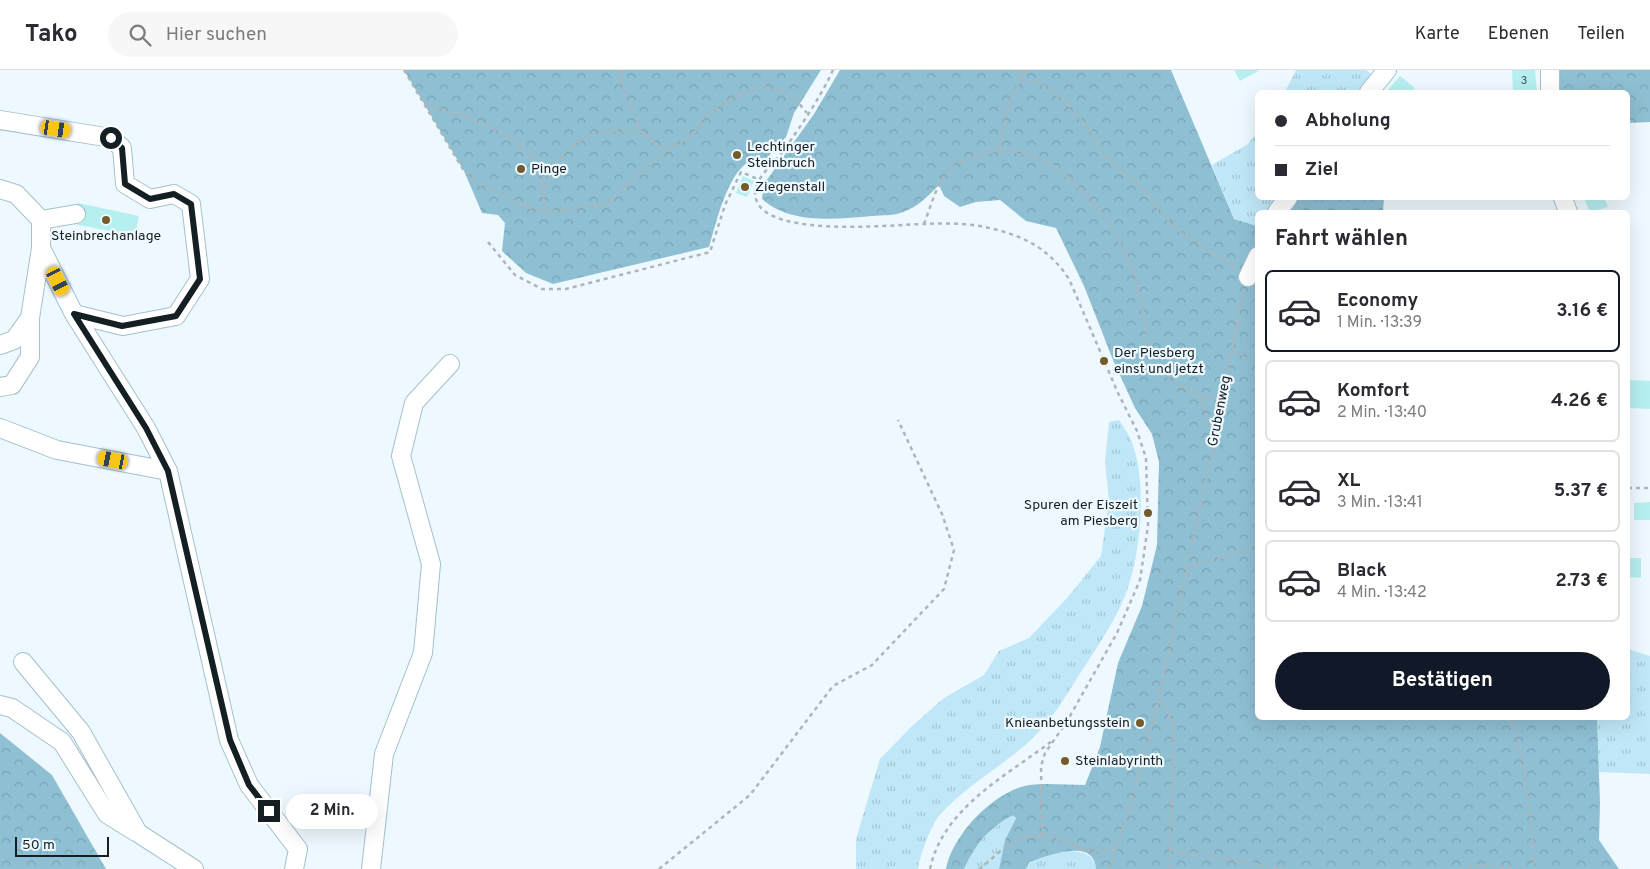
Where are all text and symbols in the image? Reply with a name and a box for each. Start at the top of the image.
search box [108,12,458,57]
text: Tako [25,20,78,50]
icon: search [126,21,154,49]
text: Hier suchen [166,23,267,47]
text: Karte [1415,23,1460,46]
text: Ebenen [1488,23,1549,46]
text: Teilen [1577,23,1625,46]
house number: 3 [1521,74,1527,88]
text: Abholung [1305,109,1391,133]
car [40,119,71,139]
route start [100,127,122,149]
place label: Lechtinger Steinbruch [747,139,815,172]
marker: Lechtinger Steinbruch [731,149,743,161]
text: Ziel [1305,158,1339,182]
place label: Pinge [531,161,567,178]
marker: Pinge [515,163,527,175]
place label: Ziegenstall [755,179,825,196]
marker: Ziegenstall [739,181,751,193]
marker: Steinbrechanlage [100,214,112,226]
text: Fahrt wählen [1275,226,1408,253]
place label: Steinbrechanlage [51,228,161,245]
car [44,264,71,298]
icon: car [1277,289,1322,334]
text: Economy [1337,289,1418,313]
text: 3.16 € [1556,299,1608,323]
text: 1 Min. · 13:39 [1337,313,1422,333]
place label: Der Piesberg einst und jetzt [1114,345,1204,378]
marker: Der Piesberg einst und jetzt [1098,355,1110,367]
street label: Grubenweg [1205,374,1235,448]
icon: car [1277,379,1322,424]
text: Komfort [1337,379,1409,403]
text: 4.26 € [1551,389,1608,413]
text: 2 Min. · 13:40 [1337,403,1427,423]
car [96,450,129,470]
icon: car [1277,469,1322,514]
text: XL [1337,469,1360,493]
text: 5.37 € [1554,479,1608,503]
text: 3 Min. · 13:41 [1337,493,1423,513]
place label: Spuren der Eiszeit am Piesberg [1024,497,1138,530]
marker: Spuren der Eiszeit am Piesberg [1142,507,1154,519]
icon: car [1277,559,1322,604]
text: Black [1337,559,1387,583]
text: 2.73 € [1555,569,1608,593]
text: 4 Min. · 13:42 [1337,583,1427,603]
button: Bestätigen [1275,652,1610,710]
place label: Knieanbetungsstein [1005,715,1130,732]
marker: Knieanbetungsstein [1134,717,1146,729]
place label: Steinlabyrinth [1075,753,1163,770]
marker: Steinlabyrinth [1059,755,1071,767]
callout: 2 Min. [286,794,379,828]
route end [258,800,280,822]
text: 2 Min. [310,801,354,821]
scale bar [15,834,109,857]
text: 50 m [22,837,55,854]

